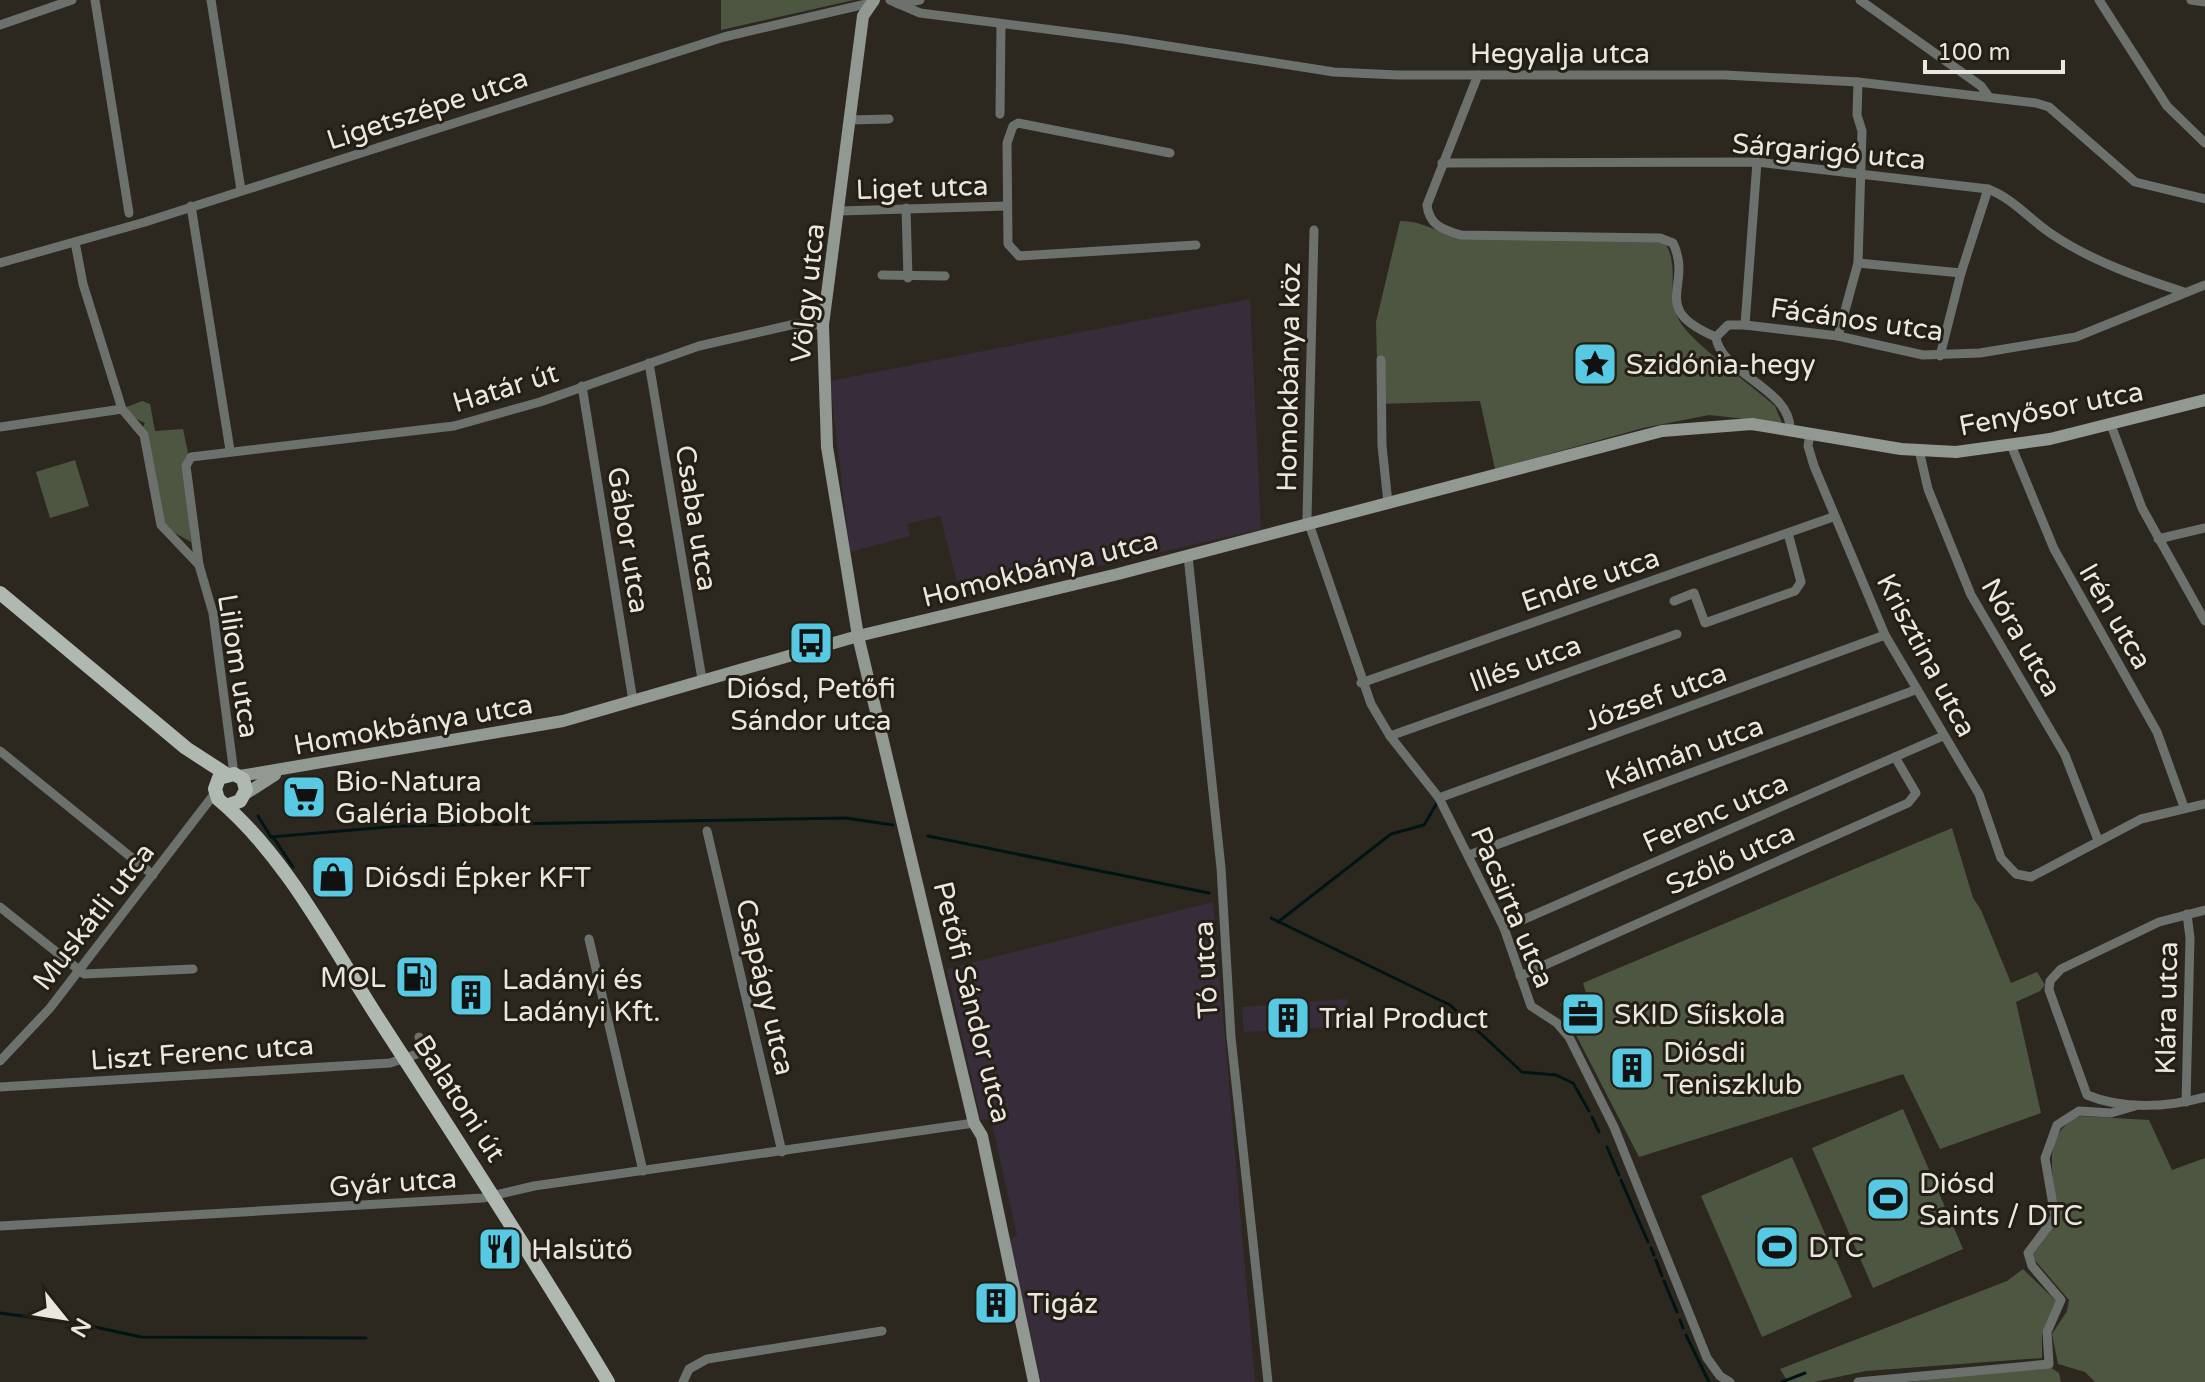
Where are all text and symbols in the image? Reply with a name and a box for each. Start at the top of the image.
scale bar [1925,24,2063,74]
street label: Hegyalja utca [1470,37,1650,71]
text: 100 m [1937,38,2011,67]
street label: Ligetszépe utca [322,60,532,157]
street label: Sárgarigó utca [1731,127,1927,177]
street label: Liget utca [855,169,989,207]
street label: Völgy utca [784,222,832,365]
street label: Homokbánya köz [1270,262,1308,492]
street label: Fácános utca [1768,291,1946,349]
place icon: Szidónia-hegy [1571,340,1619,388]
place label: Szidónia-hegy [1626,348,1816,382]
street label: Határ út [448,356,563,420]
street label: Fenyősor utca [1956,374,2146,444]
street label: Csaba utca [668,443,724,594]
street label: Gábor utca [600,464,656,616]
street label: Homokbánya utca [919,523,1162,615]
street label: Endre utca [1517,540,1664,619]
street label: Irén utca [2071,558,2159,675]
street label: Krisztina utca [1869,568,1983,743]
street label: Nóra utca [1974,572,2069,703]
street label: Liliom utca [210,592,266,741]
bus stop icon: Diósd, Petőfi Sándor utca [787,619,835,667]
street label: Illés utca [1465,628,1586,700]
street label: József utca [1579,655,1731,738]
place label: Diósd, Petőfi Sándor utca [726,672,896,738]
street label: Homokbánya utca [291,687,535,763]
street label: Kálmán utca [1601,709,1768,797]
place label: Bio-Natura Galéria Biobolt [335,765,531,831]
street label: Ferenc utca [1638,766,1793,860]
supermarket icon: Bio-Natura Galéria Biobolt [280,773,328,821]
street label: Szőlő utca [1661,815,1800,902]
street label: Pacsirta utca [1463,822,1561,993]
street label: Muskátli utca [26,836,162,997]
shop icon: Diósdi Épker KFT [309,853,357,901]
place label: Diósdi Épker KFT [364,861,591,895]
street label: Petőfi Sándor utca [926,878,1018,1127]
street label: Csapágy utca [728,896,802,1079]
street label: Tó utca [1186,920,1226,1020]
street label: Klára utca [2149,941,2185,1075]
fuel station icon: MOL [393,953,441,1001]
place label: MOL [320,961,386,995]
place label: Ladányi és Ladányi Kft. [502,963,661,1029]
building icon: Ladányi és Ladányi Kft. [447,971,495,1019]
office icon: SKID Síiskola [1559,990,1607,1038]
building icon: Trial Product [1264,994,1312,1042]
place label: SKID Síiskola [1614,998,1785,1032]
place label: Trial Product [1319,1002,1489,1036]
street label: Liszt Ferenc utca [89,1028,315,1078]
street label: Balatoni út [406,1029,513,1168]
place label: Diósdi Teniszklub [1663,1036,1802,1102]
building icon: Diósdi Teniszklub [1608,1044,1656,1092]
street label: Gyár utca [328,1162,458,1204]
place label: Diósd Saints / DTC [1919,1167,2083,1233]
sports icon: Diósd Saints / DTC [1864,1175,1912,1223]
sports icon: DTC [1753,1223,1801,1271]
restaurant icon: Halsütő [476,1225,524,1273]
place label: DTC [1808,1231,1864,1265]
place label: Halsütő [531,1233,633,1267]
north arrow [24,1278,104,1358]
building icon: Tigáz [972,1279,1020,1327]
place label: Tigáz [1027,1287,1098,1321]
text: N [65,1313,96,1342]

